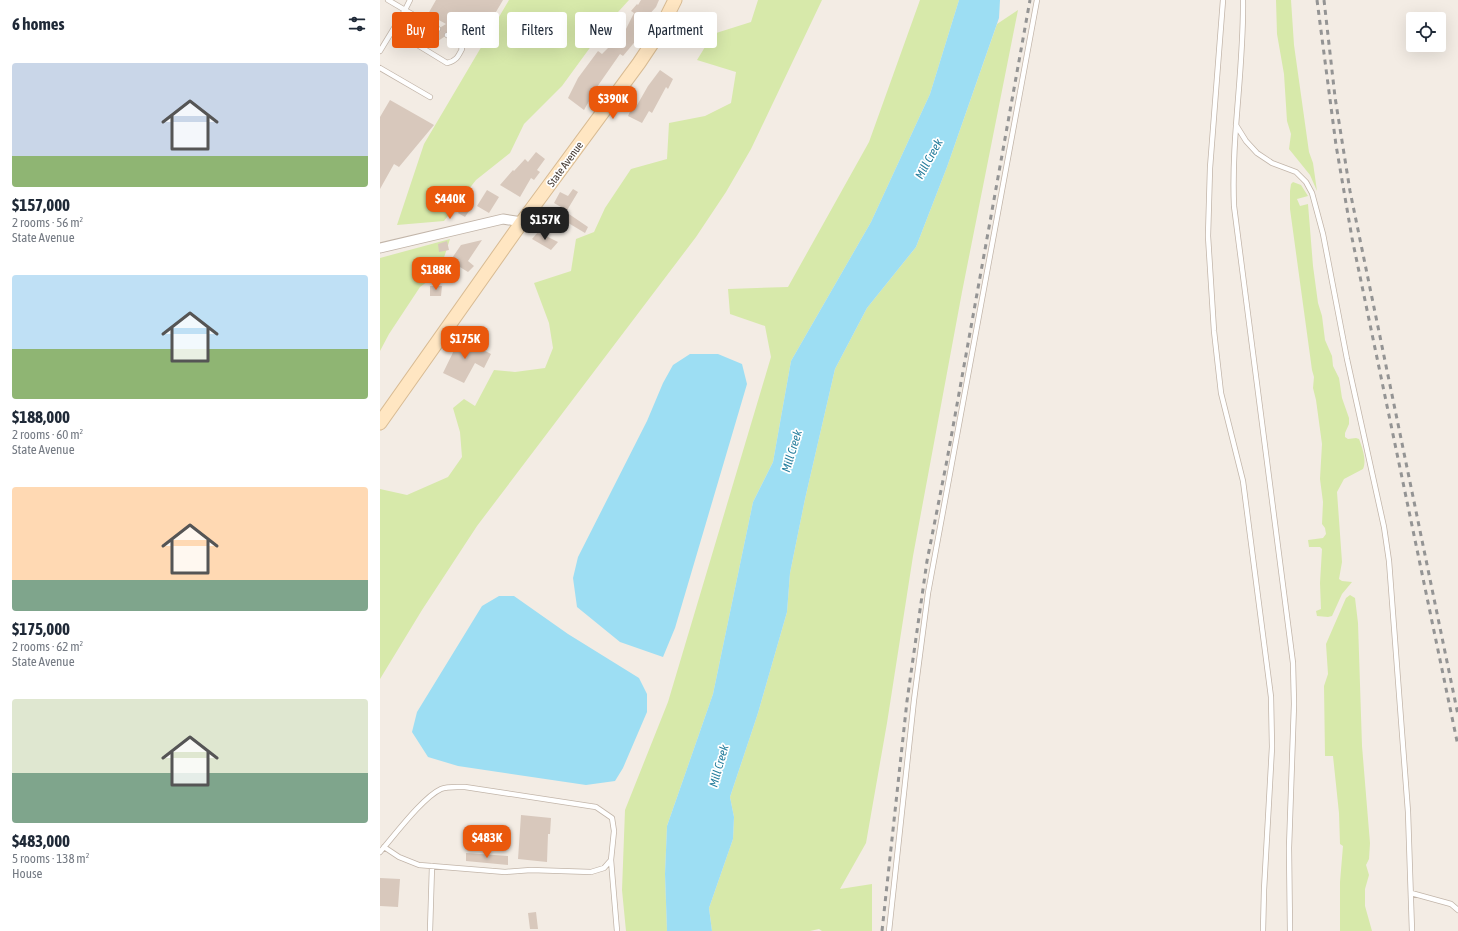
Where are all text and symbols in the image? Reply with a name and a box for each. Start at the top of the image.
chip: Buy [392,12,439,48]
chip: Rent [447,12,499,48]
chip: Filters [507,12,567,48]
chip: New [575,12,626,48]
chip: Apartment [634,12,717,48]
map controls [1406,12,1446,52]
button: locate [1406,12,1446,52]
icon: filters [346,13,368,35]
text: 6 homes [12,14,65,34]
pin: $390K [585,86,641,120]
icon: home [154,89,226,161]
text: $390K [598,91,628,106]
water label: Mill Creek [912,136,946,181]
street label: State Avenue [545,139,585,189]
pin: $440K [422,186,478,220]
text: $440K [435,191,465,206]
text: $157,000 [12,195,70,215]
pin: $157K [517,207,573,241]
text: $157K [530,212,560,227]
text: 2 rooms · 56 m² [12,215,83,230]
text: State Avenue [12,230,75,245]
pin: $188K [408,257,464,291]
text: $188K [421,262,451,277]
icon: home [154,301,226,373]
pin: $175K [437,326,493,360]
text: $175K [450,331,480,346]
text: $188,000 [12,407,70,427]
text: 2 rooms · 60 m² [12,427,83,442]
water label: Mill Creek [779,428,805,474]
text: State Avenue [12,442,75,457]
icon: home [154,513,226,585]
text: $175,000 [12,619,70,639]
text: 2 rooms · 62 m² [12,639,83,654]
text: State Avenue [12,654,75,669]
icon: home [154,725,226,797]
water label: Mill Creek [706,743,732,789]
pin: $483K [459,825,515,859]
text: $483K [472,830,502,845]
text: $483,000 [12,831,70,851]
text: 5 rooms · 138 m² [12,851,89,866]
text: House [12,866,42,881]

